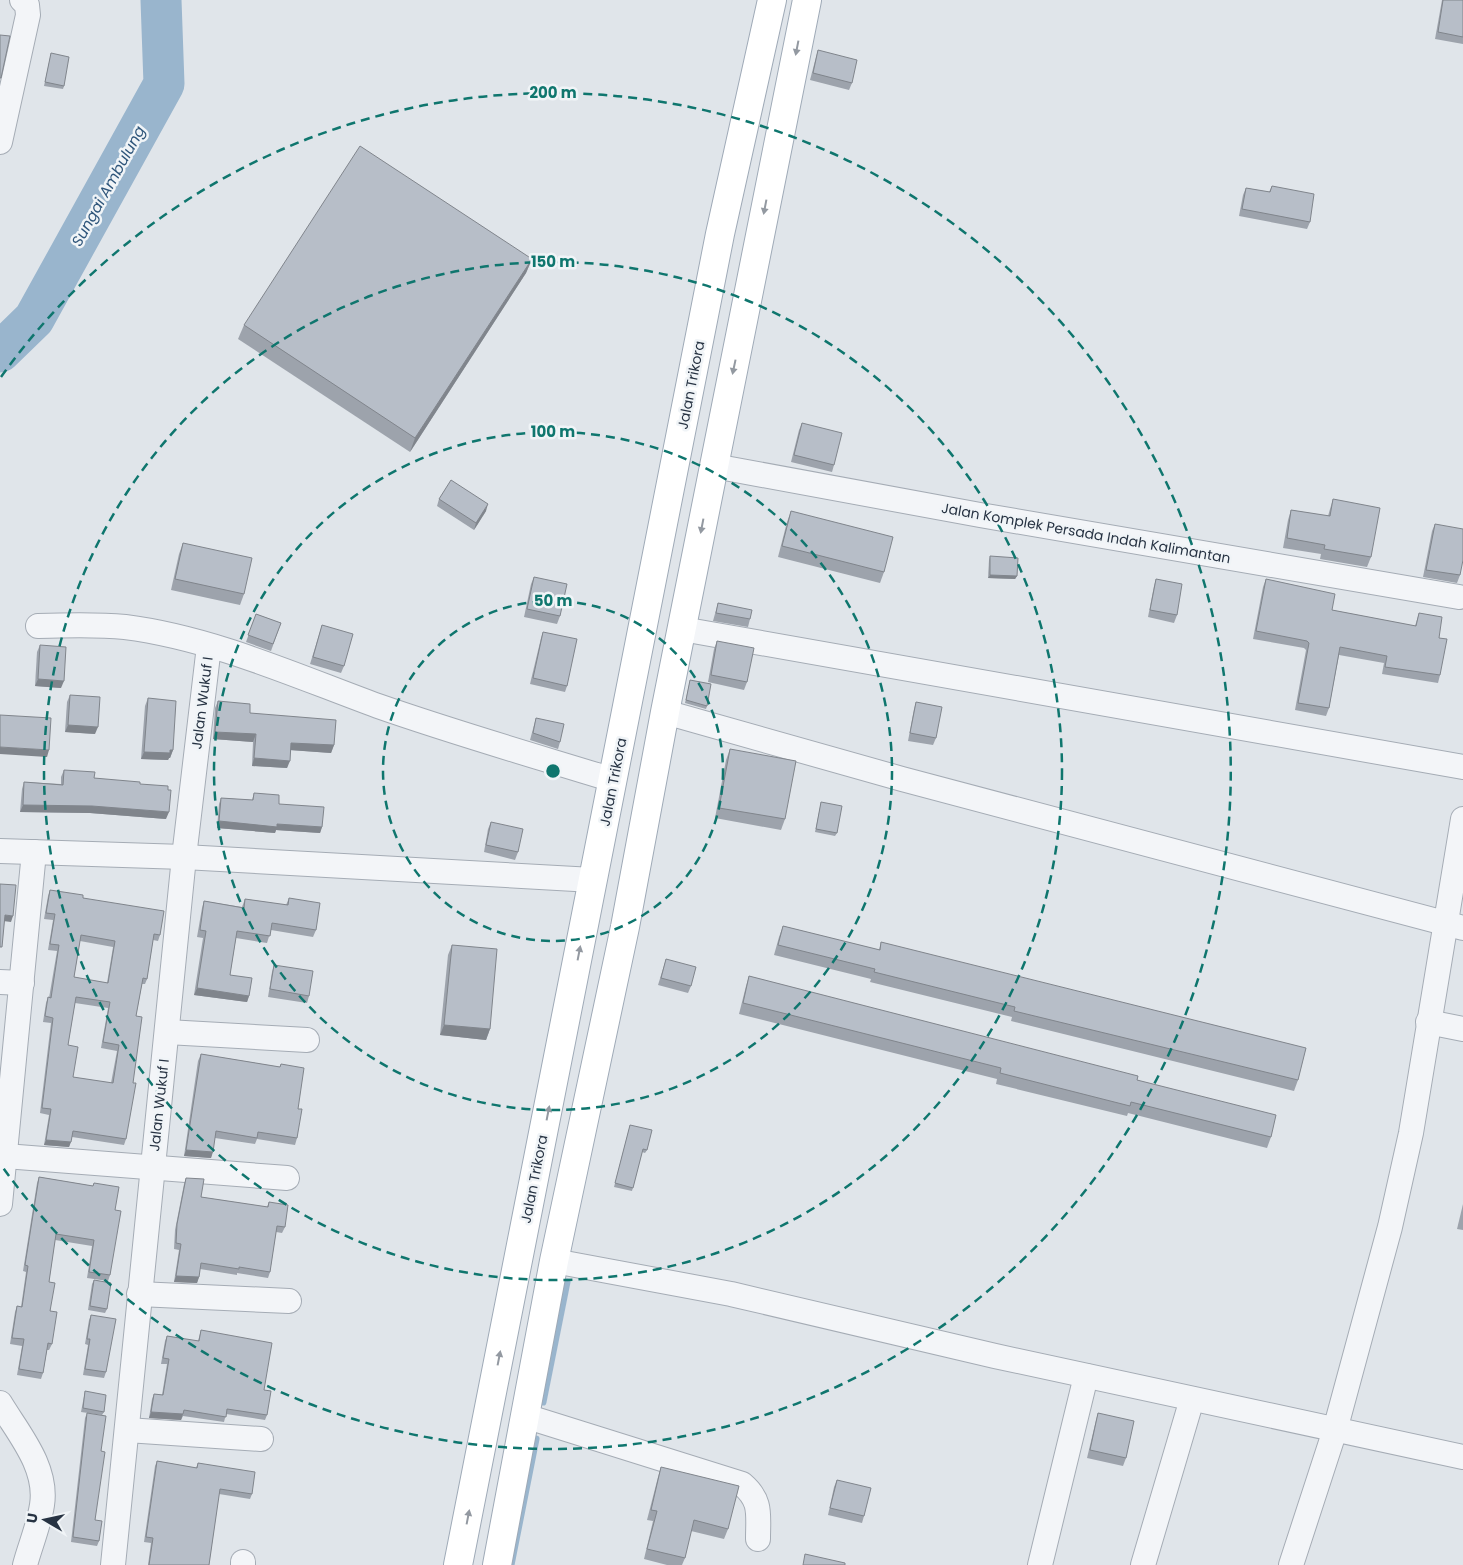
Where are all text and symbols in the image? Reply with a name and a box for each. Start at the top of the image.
one-way arrow [793,40,801,56]
text: 200 m [529,82,577,103]
water label: Sungai Ambulung [66,122,150,250]
one-way arrow [761,200,769,216]
text: 150 m [531,251,575,272]
street label: Jalan Trikora [673,339,709,431]
one-way arrow [730,359,738,375]
text: 100 m [531,421,575,442]
street label: Jalan Komplek Persada Indah Kalimantan [940,498,1232,568]
one-way arrow [698,518,706,533]
text: 50 m [534,590,572,611]
street label: Jalan Wukuf I [186,656,218,750]
street label: Jalan Trikora [595,736,631,828]
centre of rings [544,762,562,780]
one-way arrow [575,945,583,961]
street label: Jalan Wukuf I [144,1058,174,1152]
one-way arrow [544,1104,552,1120]
street label: Jalan Trikora [516,1133,552,1225]
one-way arrow [495,1350,503,1365]
north arrow [20,1495,70,1545]
one-way arrow [464,1509,472,1525]
text: U [22,1511,43,1524]

